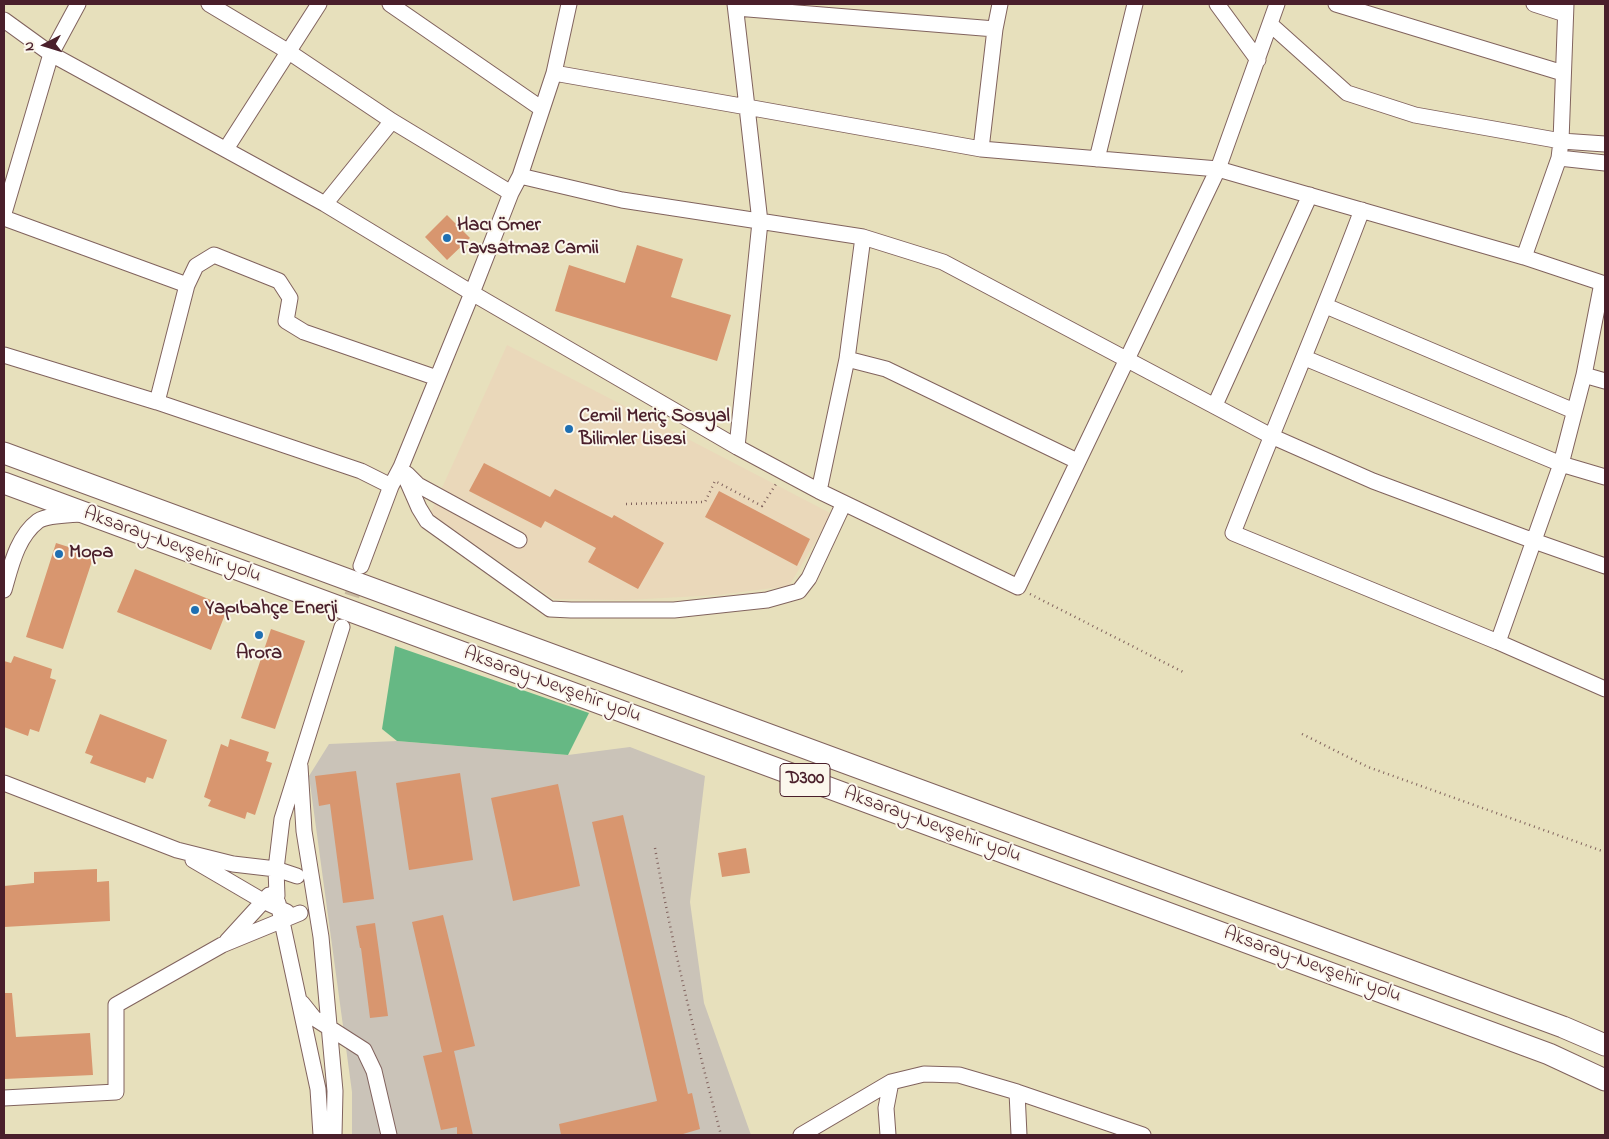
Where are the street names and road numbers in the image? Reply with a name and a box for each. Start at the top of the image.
street label: Aksaray-Nevşehir yolu [80,503,264,589]
street label: Aksaray-Nevşehir yolu [460,643,644,729]
road number: D300 [780,764,830,796]
street label: Aksaray-Nevşehir yolu [840,783,1024,869]
street label: Aksaray-Nevşehir yolu [1220,923,1404,1009]

